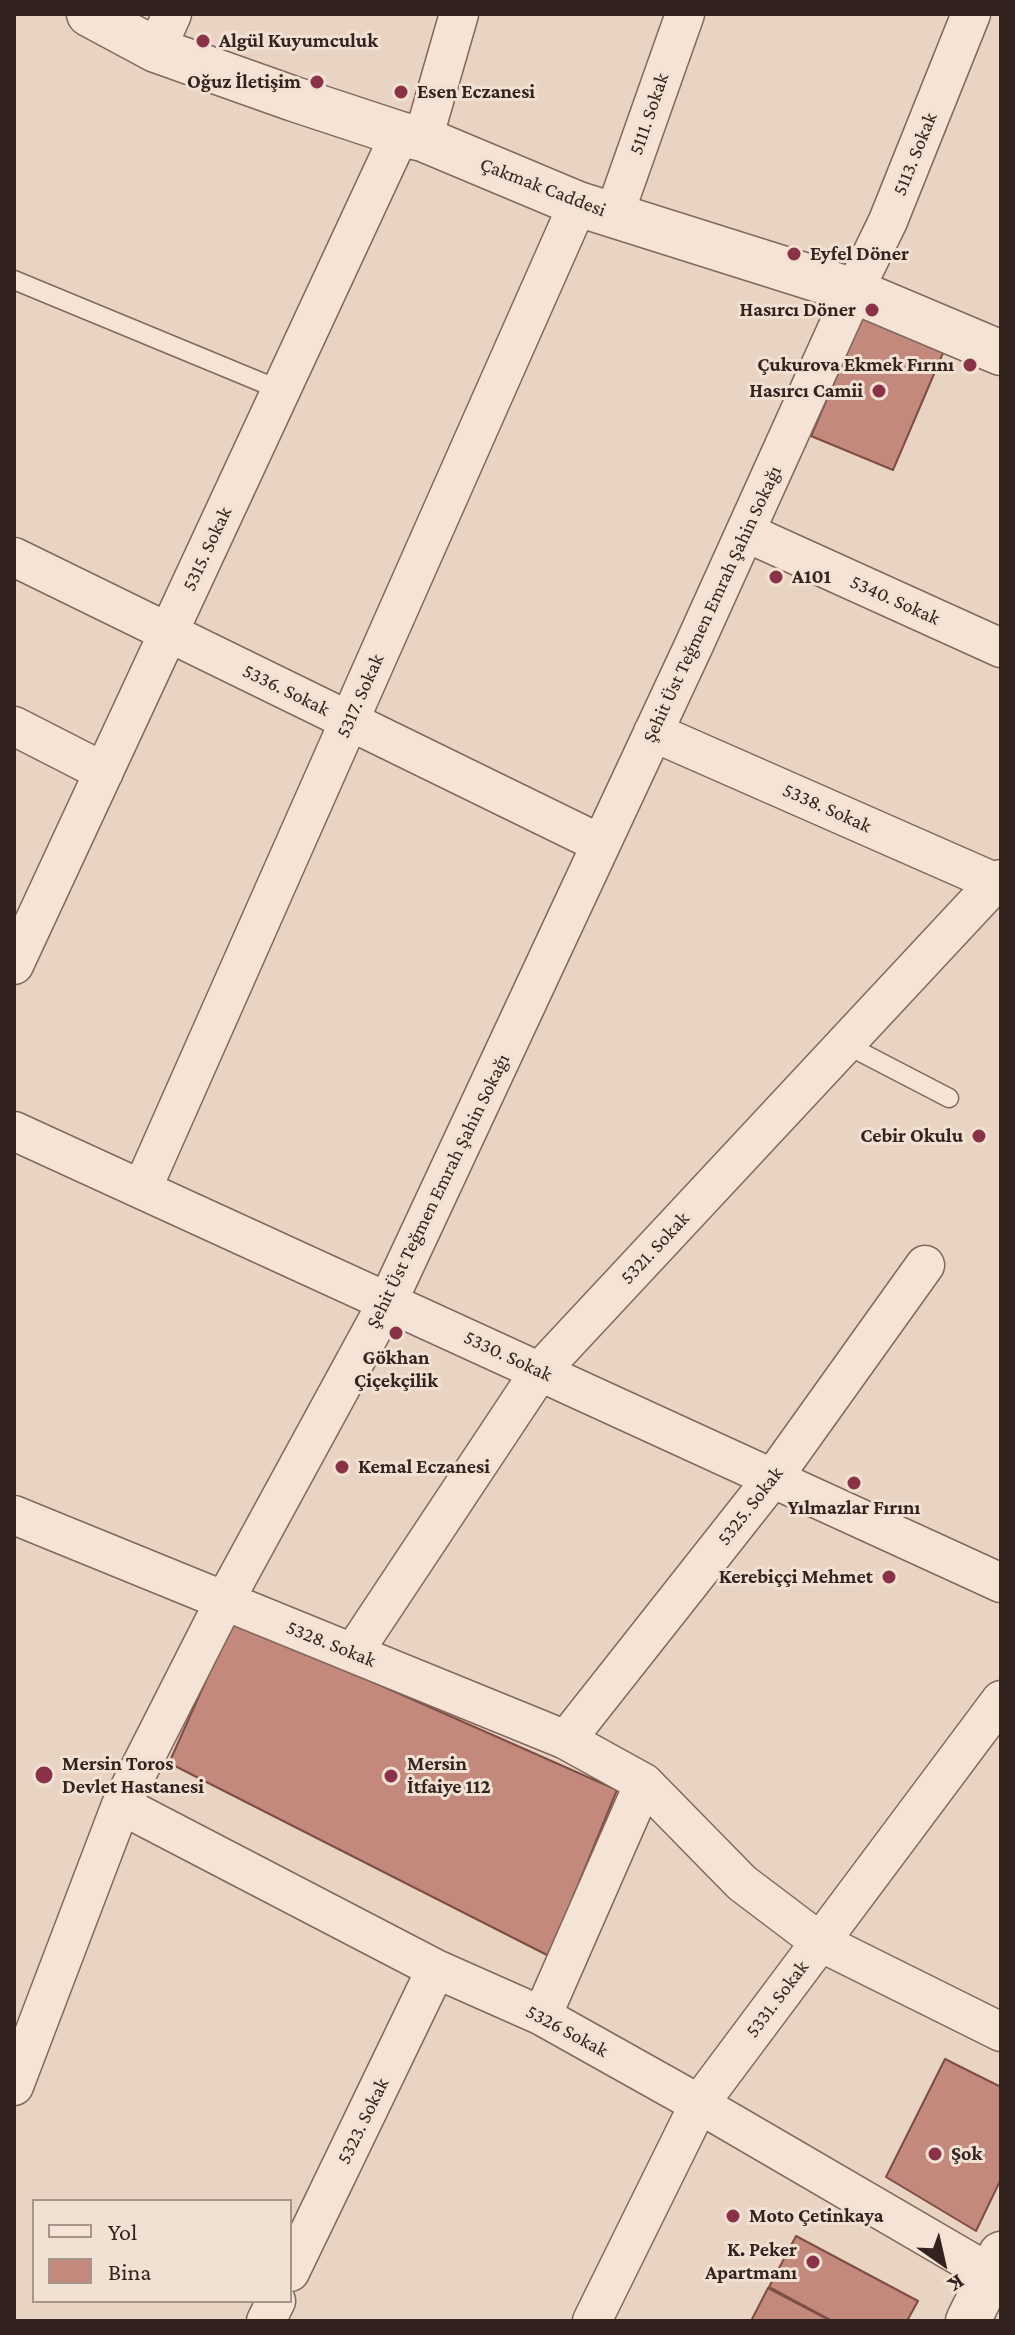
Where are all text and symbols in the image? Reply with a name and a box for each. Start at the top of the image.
place label: Algül Kuyumculuk [219,29,378,53]
marker: Algül Kuyumculuk [194,32,212,50]
place label: Oğuz İletişim [187,70,301,94]
street label: 5111. Sokak [624,70,674,158]
marker: Oğuz İletişim [308,73,326,91]
place label: Esen Eczanesi [417,80,535,104]
marker: Esen Eczanesi [392,83,410,101]
street label: 5113. Sokak [887,109,943,199]
street label: Çakmak Caddesi [477,152,609,222]
place label: Eyfel Döner [810,242,909,266]
marker: Eyfel Döner [785,245,803,263]
place label: Hasırcı Döner [739,298,856,322]
marker: Hasırcı Döner [863,301,881,319]
place label: Çukurova Ekmek Fırını [757,353,954,377]
marker: Çukurova Ekmek Fırını [961,356,979,374]
place label: Hasırcı Camii [749,379,863,403]
marker: Hasırcı Camii [870,382,888,400]
street label: Şehit Üst Teğmen Emrah Şahin Sokağı [637,462,787,746]
street label: 5315. Sokak [177,503,237,595]
place label: A101 [792,565,831,589]
marker: A101 [767,568,785,586]
street label: 5340. Sokak [846,570,944,630]
street label: 5317. Sokak [331,650,389,742]
street label: 5336. Sokak [239,659,333,721]
street label: 5338. Sokak [779,778,875,838]
street label: Şehit Üst Teğmen Emrah Şahin Sokağı [361,1050,515,1332]
place label: Cebir Okulu [860,1124,963,1148]
marker: Cebir Okulu [970,1127,988,1145]
street label: 5321. Sokak [615,1207,695,1289]
marker: Gökhan Çiçekçilik [387,1324,405,1342]
street label: 5330. Sokak [460,1325,556,1387]
place label: Gökhan Çiçekçilik [354,1346,438,1393]
place label: Kemal Eczanesi [358,1455,490,1479]
marker: Kemal Eczanesi [333,1458,351,1476]
street label: 5325. Sokak [712,1462,788,1550]
marker: Yılmazlar Fırını [845,1474,863,1492]
place label: Yılmazlar Fırını [788,1496,920,1520]
place label: Kerebiççi Mehmet [719,1565,873,1589]
marker: Kerebiççi Mehmet [880,1568,898,1586]
street label: 5328. Sokak [283,1615,379,1673]
place label: Mersin Toros Devlet Hastanesi [62,1752,204,1799]
place label: Mersin İtfaiye 112 [407,1752,491,1799]
marker: Mersin Toros Devlet Hastanesi [33,1764,55,1786]
marker: Mersin İtfaiye 112 [382,1767,400,1785]
street label: 5331. Sokak [740,1956,814,2042]
street label: 5326 Sokak [522,1999,612,2063]
street label: 5323. Sokak [332,2074,394,2168]
place label: Şok [951,2142,982,2166]
marker: Şok [926,2145,944,2163]
legend [32,2199,292,2303]
place label: Moto Çetinkaya [749,2204,884,2228]
marker: Moto Çetinkaya [724,2207,742,2225]
text: Yol [108,2218,137,2245]
north arrow [903,2223,983,2303]
place label: K. Peker Apartmanı [705,2238,797,2285]
marker: K. Peker Apartmanı [804,2253,822,2271]
text: Bina [108,2258,151,2285]
text: K [944,2269,970,2298]

